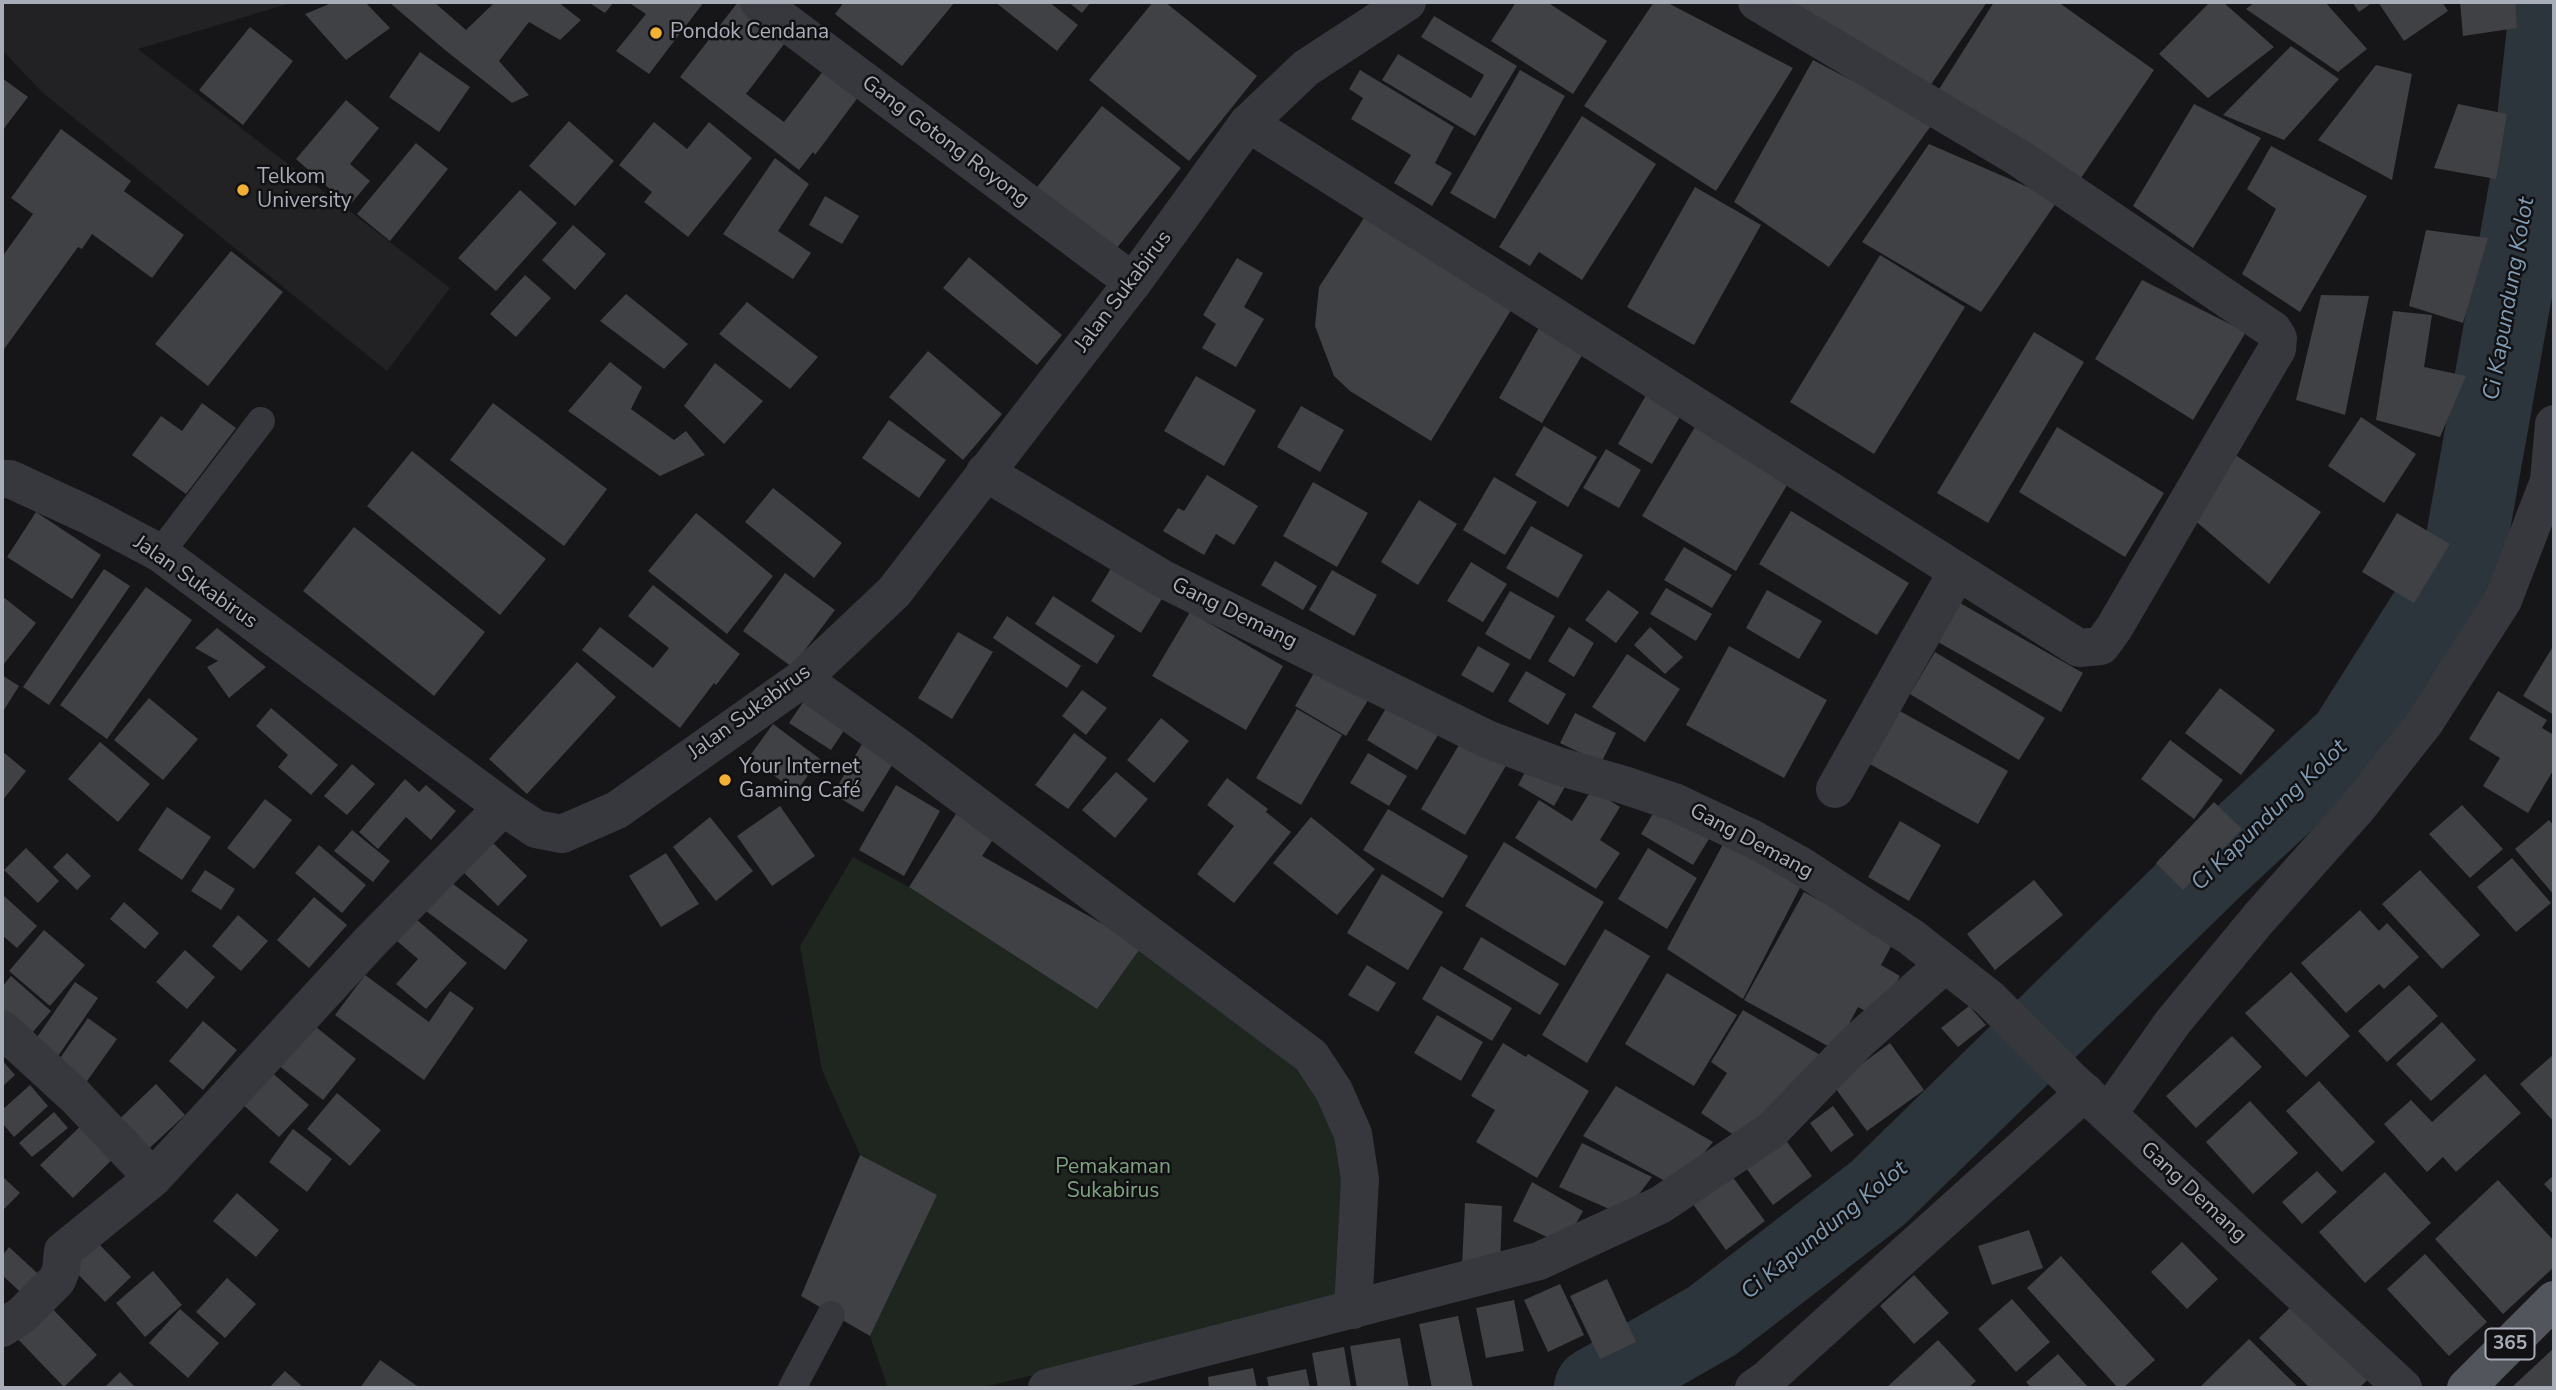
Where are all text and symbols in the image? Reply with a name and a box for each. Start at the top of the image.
place label: Pondok Cendana [670,20,829,46]
marker: Pondok Cendana [648,25,664,41]
street label: Gang Gotong Royong [856,71,1034,213]
place label: Telkom University [257,165,352,215]
marker: Telkom University [235,182,251,198]
water label: Ci Kapundung Kolot [2479,195,2541,403]
street label: Jalan Sukabirus [1070,226,1178,358]
street label: Jalan Sukabirus [128,531,262,635]
street label: Gang Demang [1167,573,1301,655]
street label: Jalan Sukabirus [684,660,816,766]
water label: Ci Kapundung Kolot [2186,735,2354,897]
place label: Your Internet Gaming Café [739,755,861,805]
marker: Your Internet Gaming Café [717,772,733,788]
street label: Gang Demang [1685,799,1817,885]
street label: Gang Demang [2135,1137,2251,1249]
park label: Pemakaman Sukabirus [1055,1155,1171,1205]
water label: Ci Kapundung Kolot [1736,1156,1914,1306]
road number: 365 [2486,1328,2534,1360]

